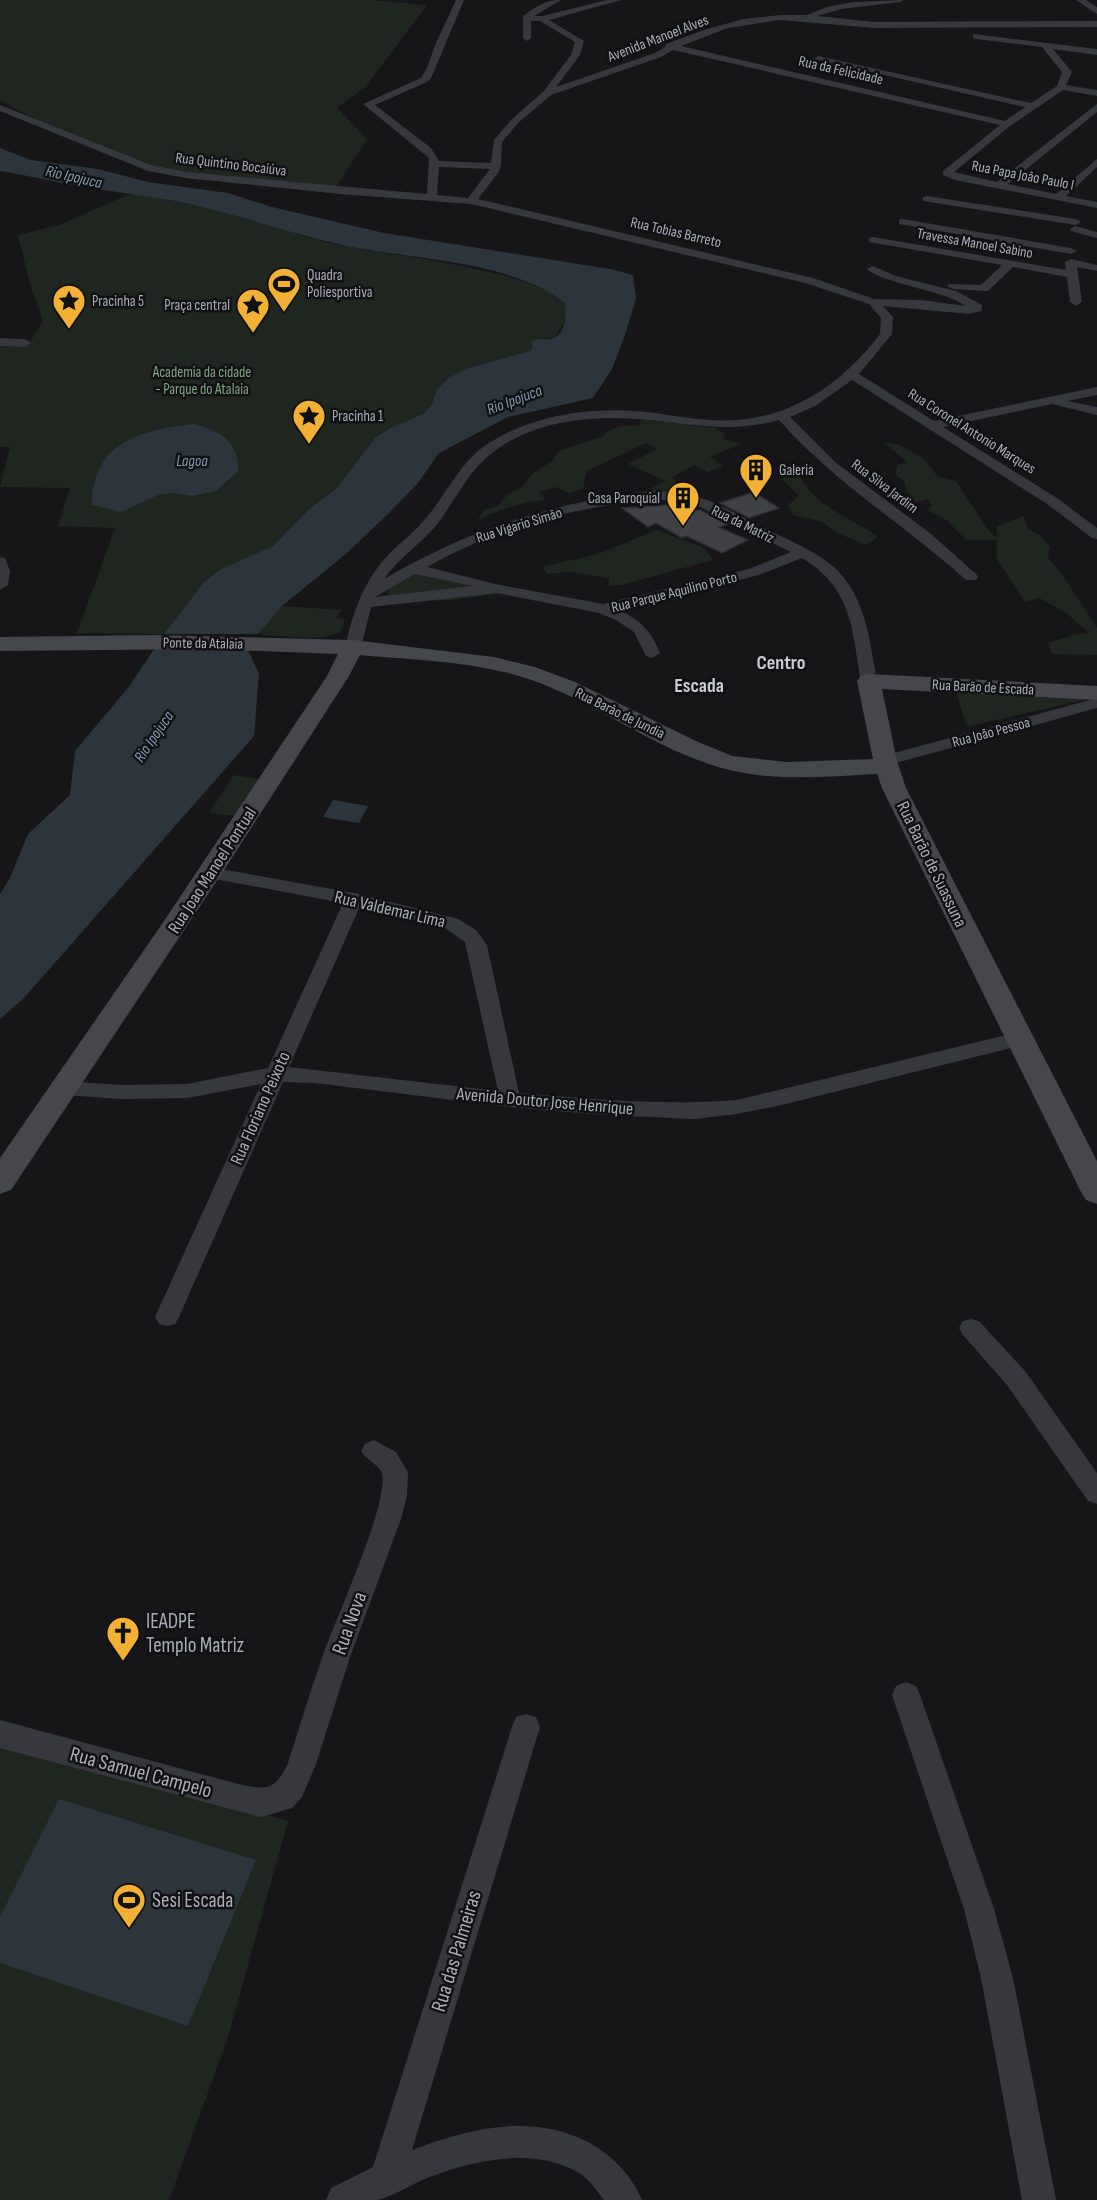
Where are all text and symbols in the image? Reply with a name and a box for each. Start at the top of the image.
street label: Avenida Manoel Alves [604,10,711,67]
street label: Rua da Felicidade [797,52,885,89]
street label: Rua Quintino Bocaiúva [174,148,288,181]
street label: Rua Papa João Paulo I [970,156,1076,195]
water label: Rio Ipojuca [44,162,104,193]
street label: Rua Tobias Barreto [629,213,723,252]
street label: Travessa Manoel Sabino [915,224,1034,263]
sports icon: Quadra Poliesportiva [266,266,302,313]
place label: Quadra Poliesportiva [307,266,373,302]
place icon: Pracinha 5 [51,283,87,330]
place icon: Praça central [235,287,271,334]
place label: Pracinha 5 [92,292,144,311]
place label: Praça central [164,296,230,315]
park label: Academia da cidade - Parque do Atalaia [152,363,251,399]
water label: Rio Ipojuca [484,381,545,420]
street label: Rua Coronel Antonio Marques [904,384,1039,478]
place icon: Pracinha 1 [291,398,327,445]
place label: Pracinha 1 [332,407,384,426]
water label: Lagoa [176,452,208,471]
building icon: Galeria [738,452,774,499]
street label: Rua Silva Jardim [848,455,922,518]
place label: Galeria [779,461,814,480]
building icon: Casa Paroquial [665,480,701,527]
place label: Casa Paroquial [588,489,660,508]
street label: Rua da Matriz [708,501,778,548]
street label: Rua Vigario Simão [474,503,564,548]
street label: Rua Parque Aquilino Porto [609,568,739,617]
street label: Ponte da Atalaia [163,633,243,654]
district label: Centro [757,651,805,675]
district label: Escada [674,674,724,698]
street label: Rua Barão de Escada [931,675,1035,700]
street label: Rua Barão de Jundia [572,684,668,743]
water label: Rio Ipojuca [130,707,178,766]
street label: Rua João Pessoa [950,713,1032,752]
street label: Rua Barão de Suassuna [892,798,971,931]
street label: Rua Joao Manoel Pontual [164,803,261,937]
street label: Rua Valdemar Lima [332,887,447,932]
street label: Rua Floriano Peixoto [226,1048,295,1168]
street label: Avenida Doutor Jose Henrique [455,1083,634,1120]
street label: Rua Nova [327,1588,372,1658]
place label: IEADPE Templo Matriz [146,1609,245,1658]
church icon: IEADPE Templo Matriz [105,1615,141,1662]
street label: Rua Samuel Campelo [67,1742,215,1803]
sports icon: Sesi Escada [111,1882,147,1929]
place label: Sesi Escada [152,1888,233,1913]
street label: Rua das Palmeiras [426,1888,487,2015]

